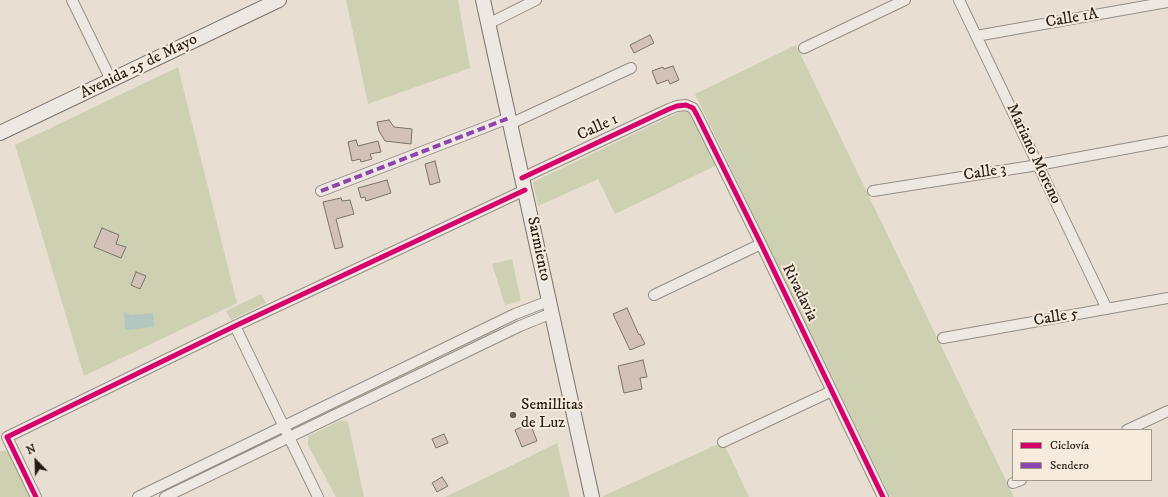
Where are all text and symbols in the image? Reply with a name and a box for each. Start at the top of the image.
street label: Calle 1A [1044,5,1100,33]
street label: Avenida 25 de Mayo [77,30,201,104]
street label: Mariano Moreno [1001,101,1065,207]
street label: Calle 1 [574,110,622,146]
street label: Calle 3 [962,160,1008,186]
street label: Sarmiento [522,215,554,283]
street label: Rivadavia [777,261,821,325]
street label: Calle 5 [1032,305,1080,331]
place label: Semillitas de Luz [521,396,583,434]
marker: Semillitas de Luz [508,410,518,420]
legend [1012,429,1152,481]
text: Ciclovía [1050,438,1089,453]
north arrow [16,441,56,481]
text: N [24,442,38,458]
text: Sendero [1050,458,1089,473]

